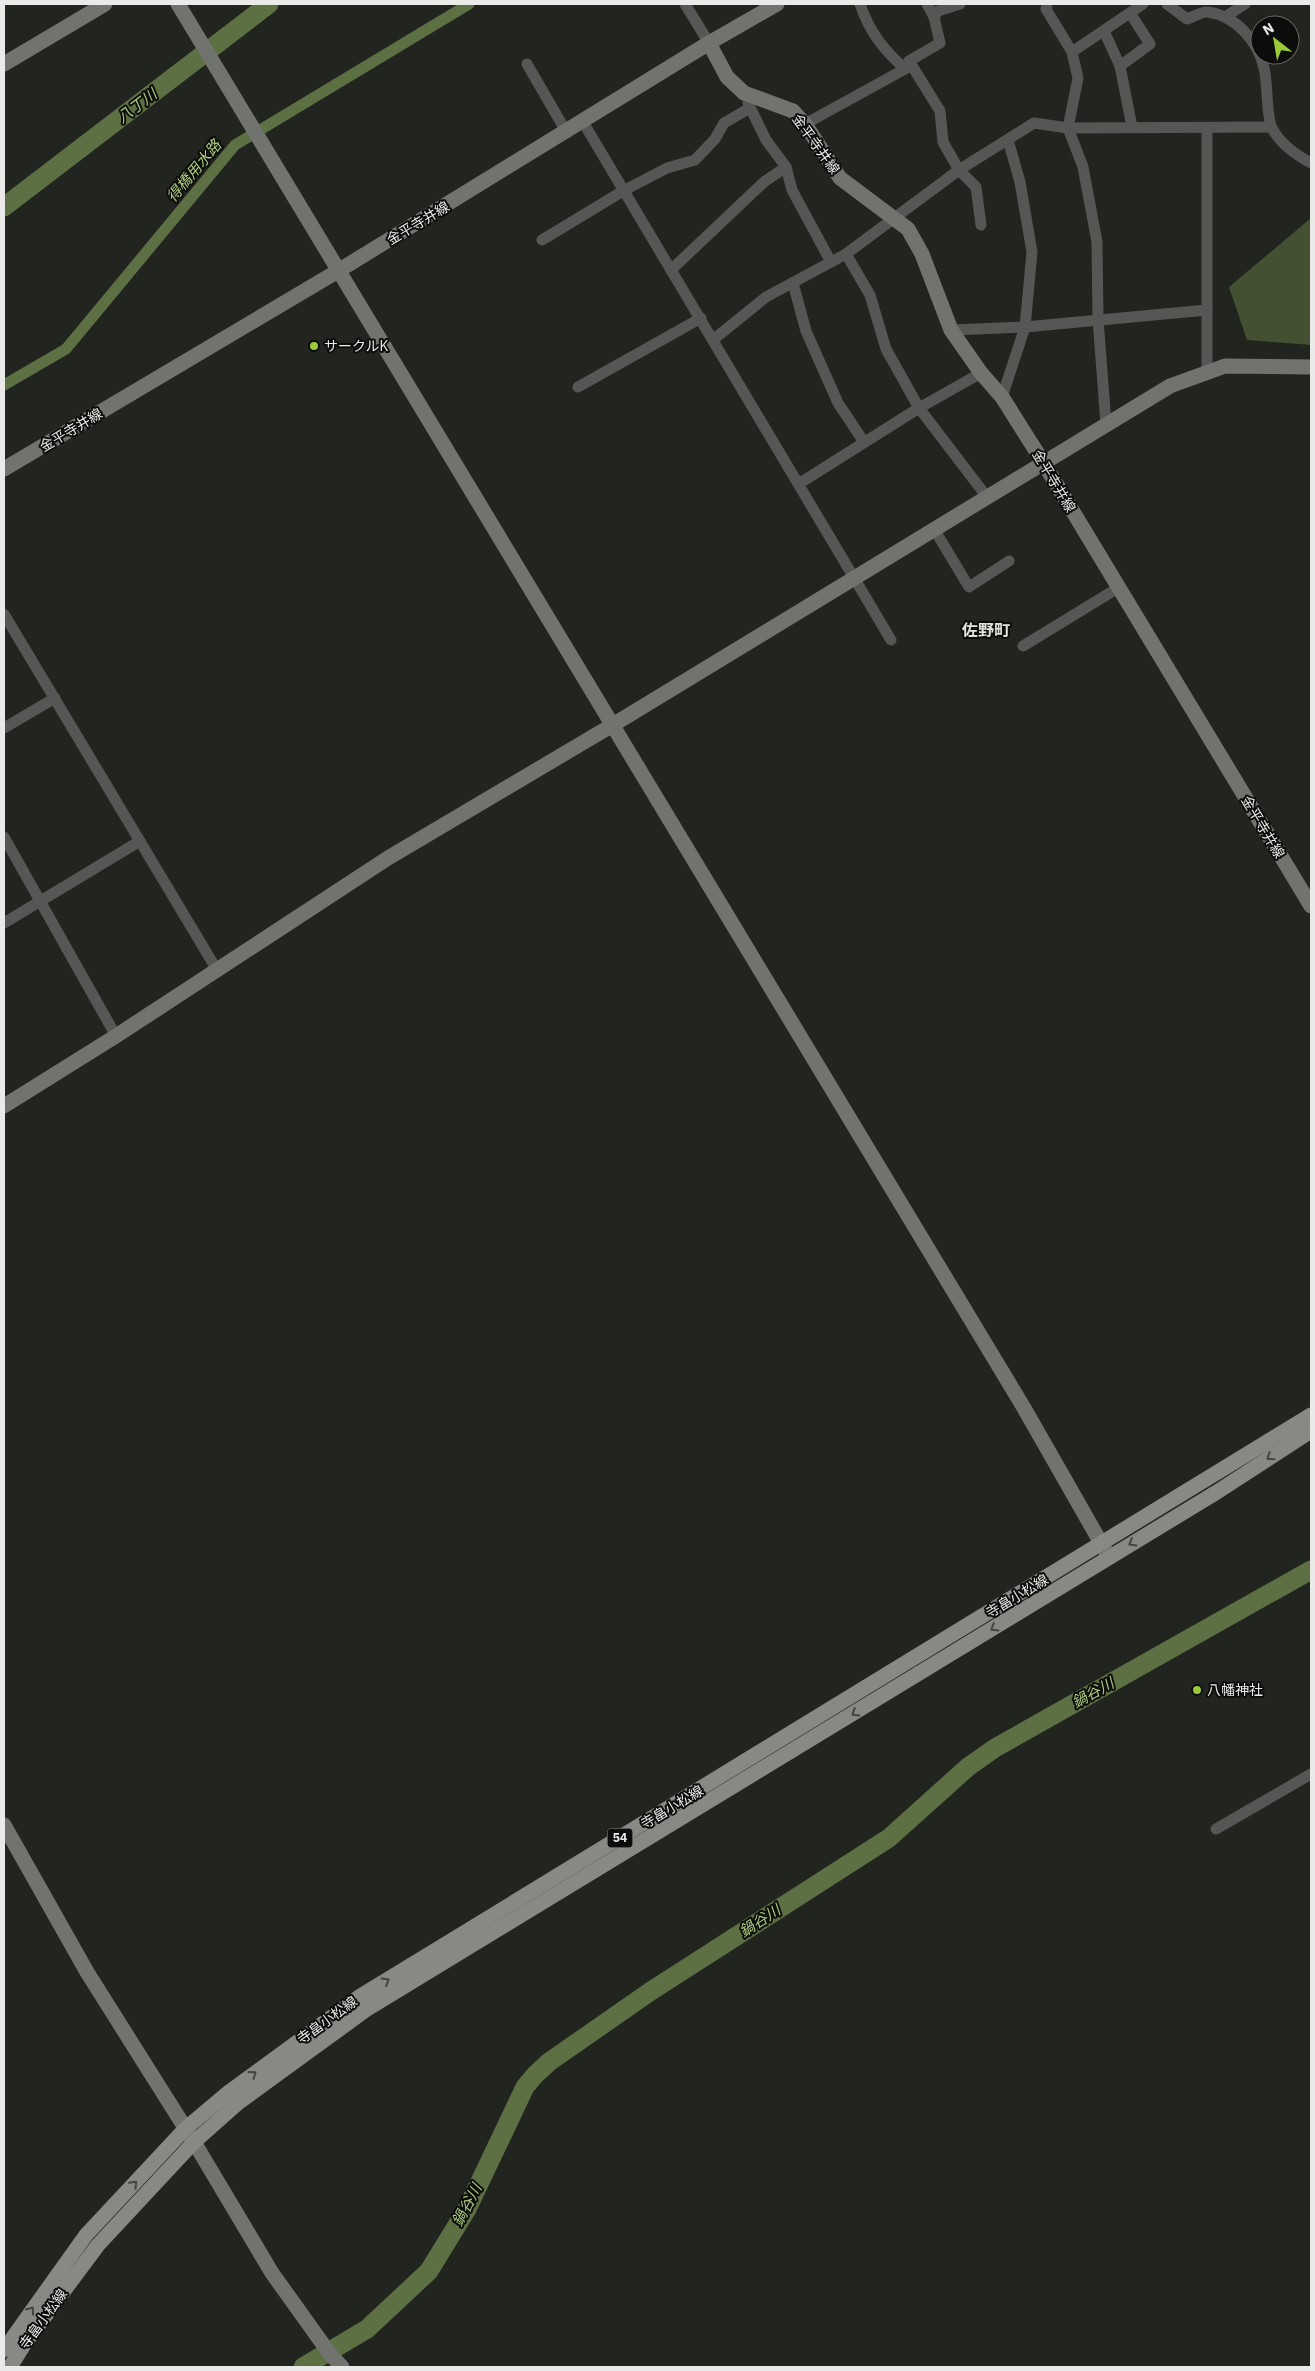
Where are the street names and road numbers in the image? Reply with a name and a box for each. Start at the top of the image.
street label: 金平寺井線 [788,110,844,178]
street label: 金平寺井線 [383,197,453,249]
street label: 金平寺井線 [36,404,106,456]
street label: 金平寺井線 [1028,446,1080,516]
street label: 金平寺井線 [1237,792,1289,862]
street label: 寺畠小松線 [982,1570,1052,1622]
street label: 寺畠小松線 [637,1781,707,1833]
road number: 54 [608,1829,632,1848]
street label: 寺畠小松線 [293,1992,361,2048]
street label: 寺畠小松線 [15,2285,71,2353]

